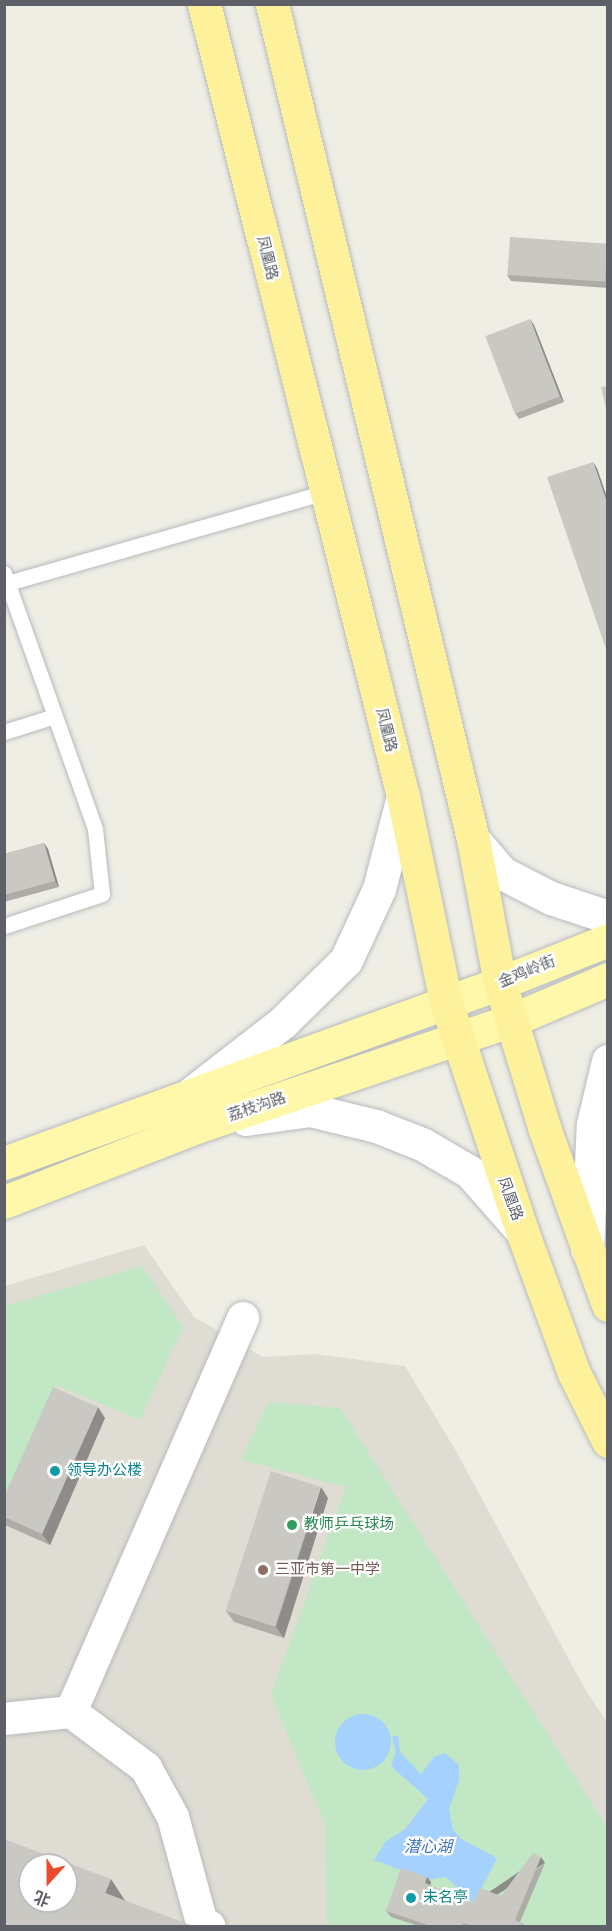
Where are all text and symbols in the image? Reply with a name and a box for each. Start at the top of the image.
street label: 凤凰路 [253,234,281,282]
street label: 凤凰路 [372,706,400,754]
street label: 金鸡岭街 [496,952,558,992]
street label: 荔枝沟路 [226,1089,288,1125]
street label: 凤凰路 [494,1175,526,1223]
place label: 领导办公楼 [67,1462,142,1480]
marker: 领导办公楼 [48,1464,62,1478]
place label: 教师乒乓球场 [304,1516,394,1534]
marker: 教师乒乓球场 [285,1518,299,1532]
place label: 三亚市第一中学 [275,1561,380,1579]
marker: 三亚市第一中学 [256,1563,270,1577]
water label: 潜心湖 [404,1837,452,1857]
north arrow [18,1853,78,1913]
text: 北 [31,1885,54,1911]
place label: 未名亭 [423,1889,468,1907]
marker: 未名亭 [404,1891,418,1905]

